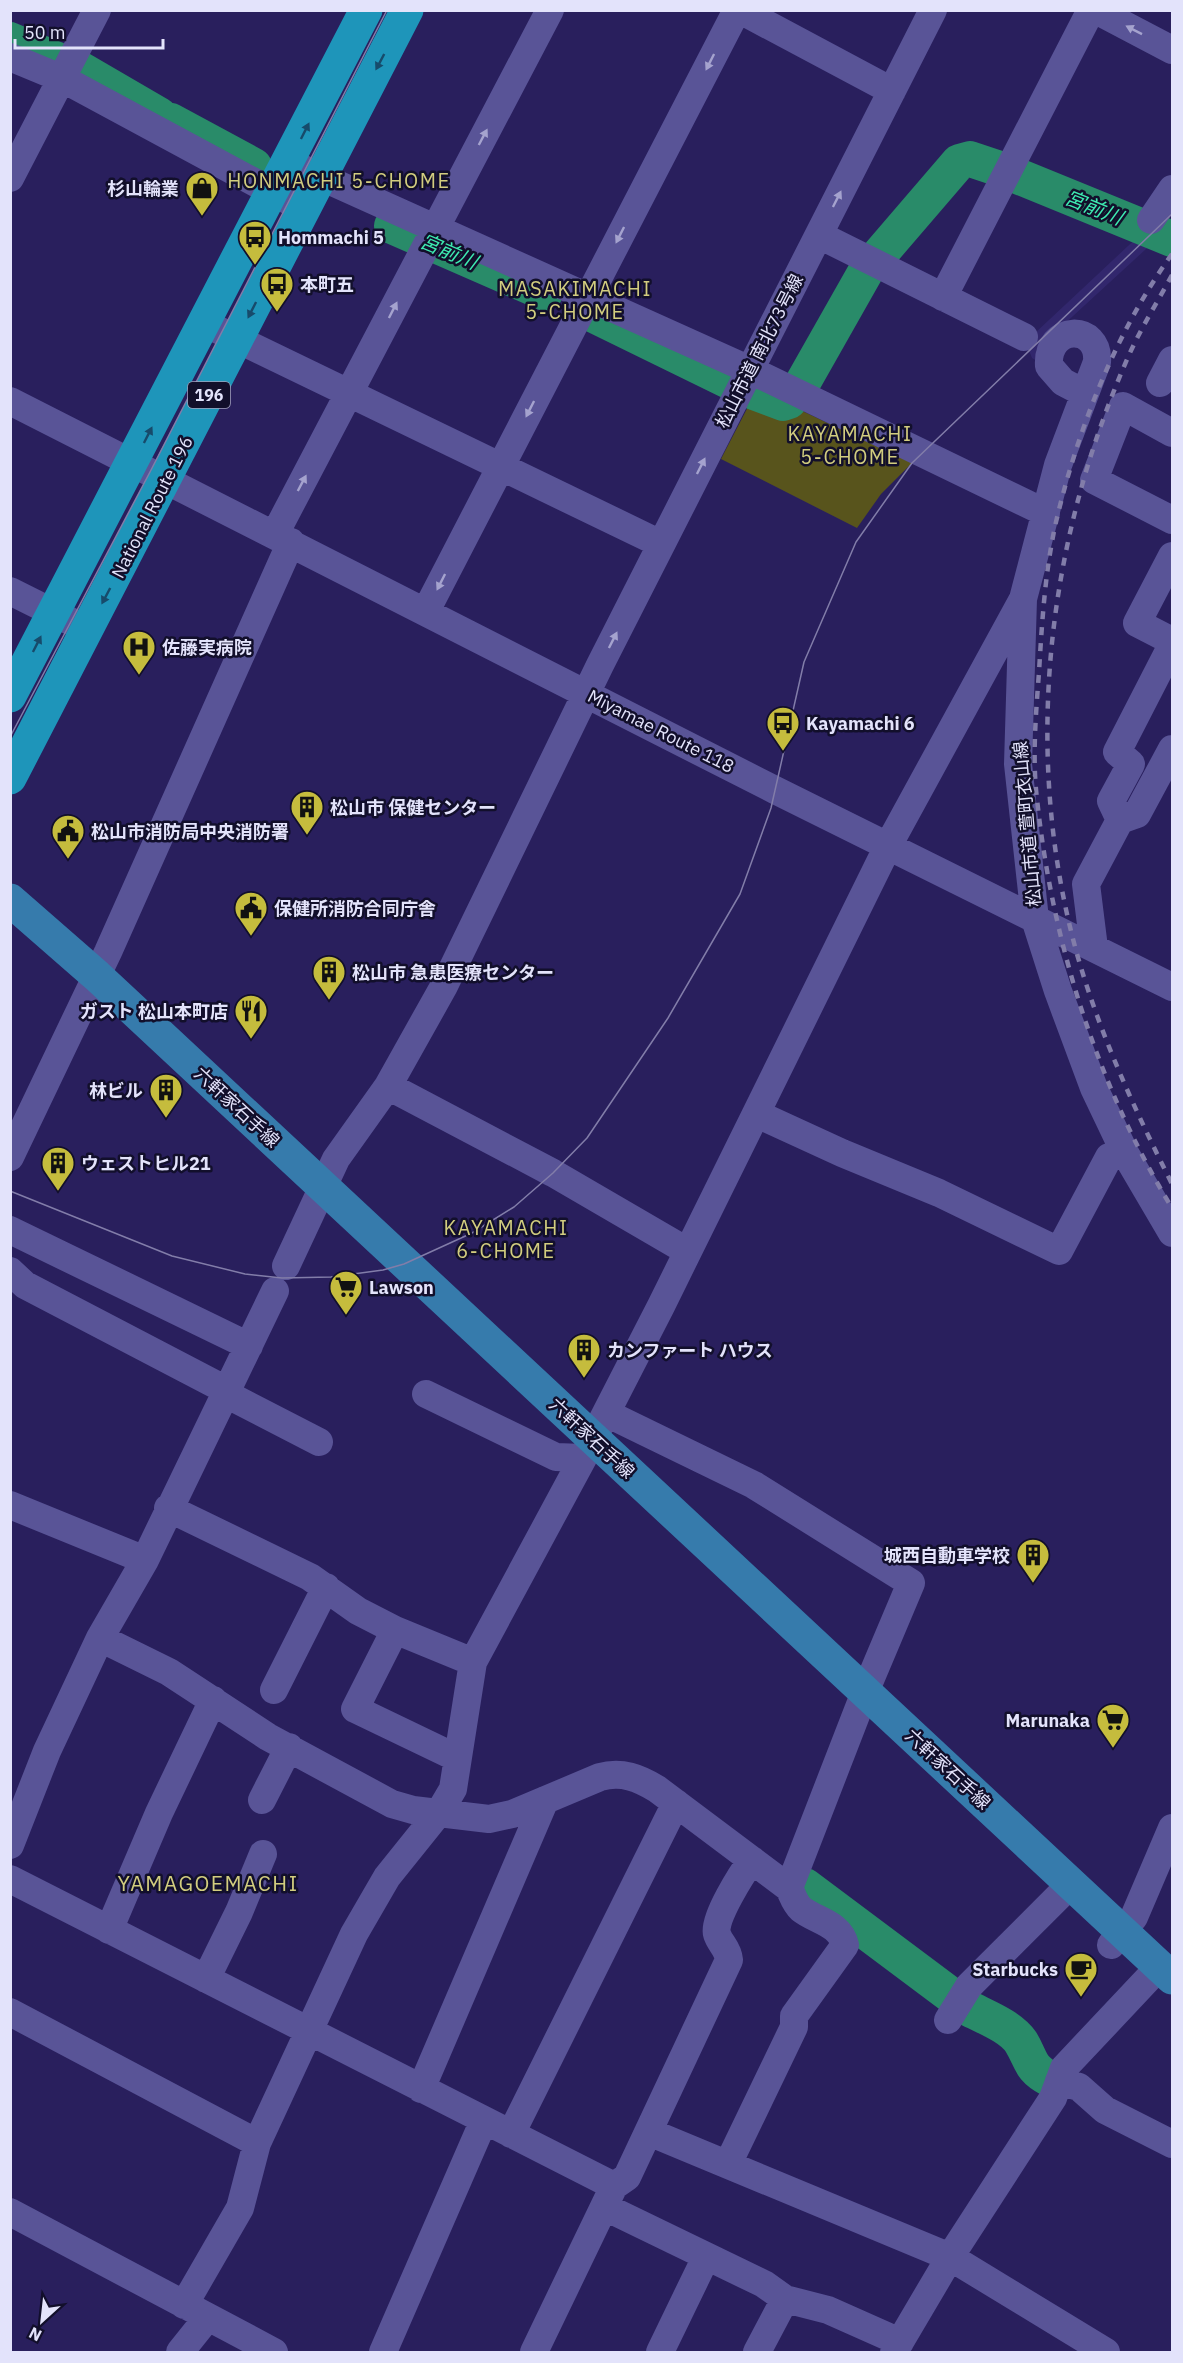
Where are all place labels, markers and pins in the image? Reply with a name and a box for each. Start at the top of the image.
shop icon: 杉山輪業 [184,170,220,217]
place label: 杉山輪業 [107,177,179,200]
bus stop icon: Hommachi 5 [237,219,273,266]
place label: Hommachi 5 [278,226,384,249]
bus stop icon: 本町五 [259,266,295,313]
place label: 本町五 [300,273,354,296]
hospital icon: 佐藤実病院 [121,629,157,676]
place label: 佐藤実病院 [162,636,252,659]
bus stop icon: Kayamachi 6 [765,705,801,752]
place label: Kayamachi 6 [806,712,915,735]
building icon: 松山市 保健センター [289,789,325,836]
place label: 松山市 保健センター [330,796,496,819]
public building icon: 松山市消防局中央消防署 [50,813,86,860]
place label: 松山市消防局中央消防署 [91,820,289,843]
public building icon: 保健所消防合同庁舎 [233,890,269,937]
place label: 保健所消防合同庁舎 [274,897,436,920]
building icon: 松山市 急患医療センター [311,954,347,1001]
place label: 松山市 急患医療センター [352,961,554,984]
restaurant icon: ガスト 松山本町店 [233,993,269,1040]
place label: ガスト 松山本町店 [80,1000,228,1023]
building icon: 林ビル [148,1072,184,1119]
place label: 林ビル [89,1079,143,1102]
building icon: ウェストヒル21 [40,1145,76,1192]
place label: ウェストヒル21 [81,1152,211,1175]
supermarket icon: Lawson [328,1269,364,1316]
place label: Lawson [369,1276,434,1299]
building icon: カンファート ハウス [566,1332,602,1379]
place label: カンファート ハウス [607,1339,773,1362]
building icon: 城西自動車学校 [1015,1537,1051,1584]
place label: 城西自動車学校 [884,1544,1010,1567]
supermarket icon: Marunaka [1095,1702,1131,1749]
place label: Marunaka [1005,1709,1090,1732]
cafe icon: Starbucks [1063,1951,1099,1998]
place label: Starbucks [972,1958,1058,1981]

